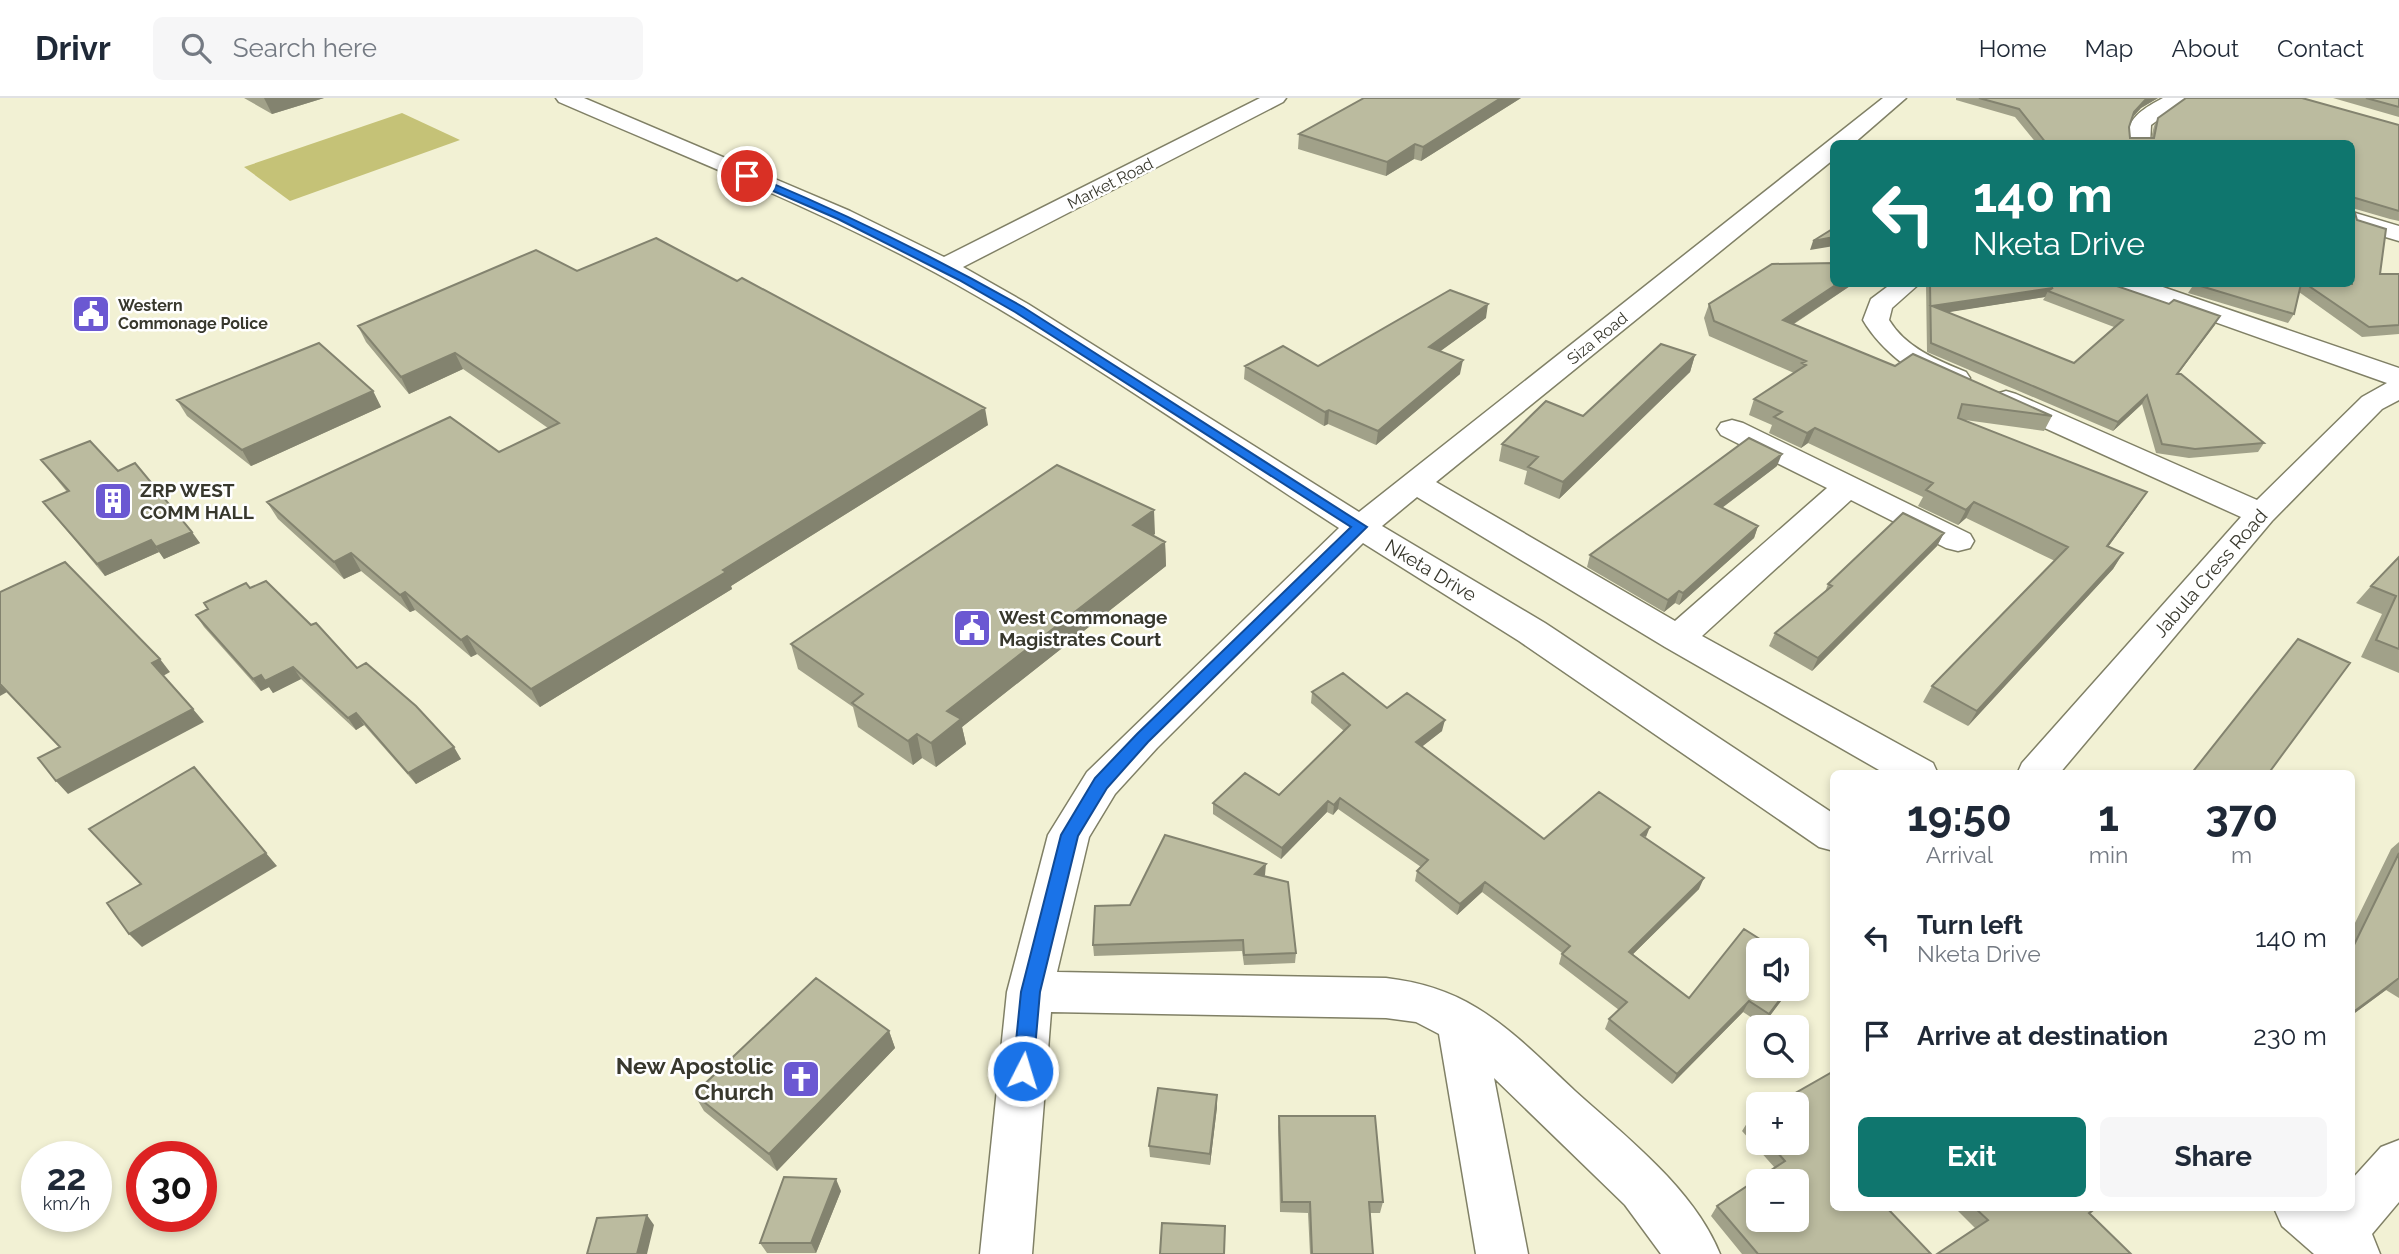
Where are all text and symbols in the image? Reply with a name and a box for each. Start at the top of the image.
search box [153,17,643,80]
text: Drivr [35,29,111,68]
icon: search [177,29,215,67]
text: Search here [233,33,377,63]
text: Home [1979,34,2047,63]
text: Map [2085,34,2133,63]
text: About [2171,34,2239,63]
text: Contact [2277,34,2364,63]
pin [717,146,777,206]
street label: Market Road [1064,154,1156,213]
icon: arrive [728,157,766,195]
text: 140 m [1973,166,2113,223]
icon: left [1858,168,1949,259]
text: Nketa Drive [1973,225,2145,262]
public building icon: Western Commonage Police [70,293,112,335]
place label: Western Commonage Police [118,296,268,333]
street label: Siza Road [1563,308,1631,369]
place label: ZRP WEST COMM HALL [140,479,254,523]
building icon: ZRP WEST COMM HALL [92,480,134,522]
street label: Jabula Cress Road [2149,505,2271,641]
street label: Nketa Drive [1382,534,1480,606]
place label: West Commonage Magistrates Court [999,606,1167,650]
public building icon: West Commonage Magistrates Court [951,607,993,649]
text: 19:50 [1907,792,2012,841]
text: 1 [2098,792,2119,841]
text: 370 [2205,792,2278,841]
text: Arrival [1926,841,1993,868]
text: min [2089,841,2128,868]
text: m [2231,841,2252,868]
text: Turn left [1917,910,2023,940]
icon: left [1858,919,1896,957]
text: 140 m [2255,923,2327,953]
map controls [1746,938,1809,1232]
button: sound [1746,938,1809,1001]
text: Nketa Drive [1917,940,2041,967]
button: search [1746,1015,1809,1078]
icon: arrive [1858,1017,1896,1055]
text: Arrive at destination [1917,1021,2168,1051]
text: 230 m [2253,1021,2327,1051]
position arrow [986,1034,1060,1108]
place label: New Apostolic Church [616,1052,774,1105]
church icon: New Apostolic Church [780,1058,822,1100]
button: + [1746,1092,1809,1155]
button: Exit [1858,1117,2086,1197]
button: Share [2100,1117,2327,1197]
speed limit sign: 30 [126,1141,217,1232]
text: 22 [47,1157,86,1198]
button: − [1746,1169,1809,1232]
text: km/h [43,1193,90,1214]

